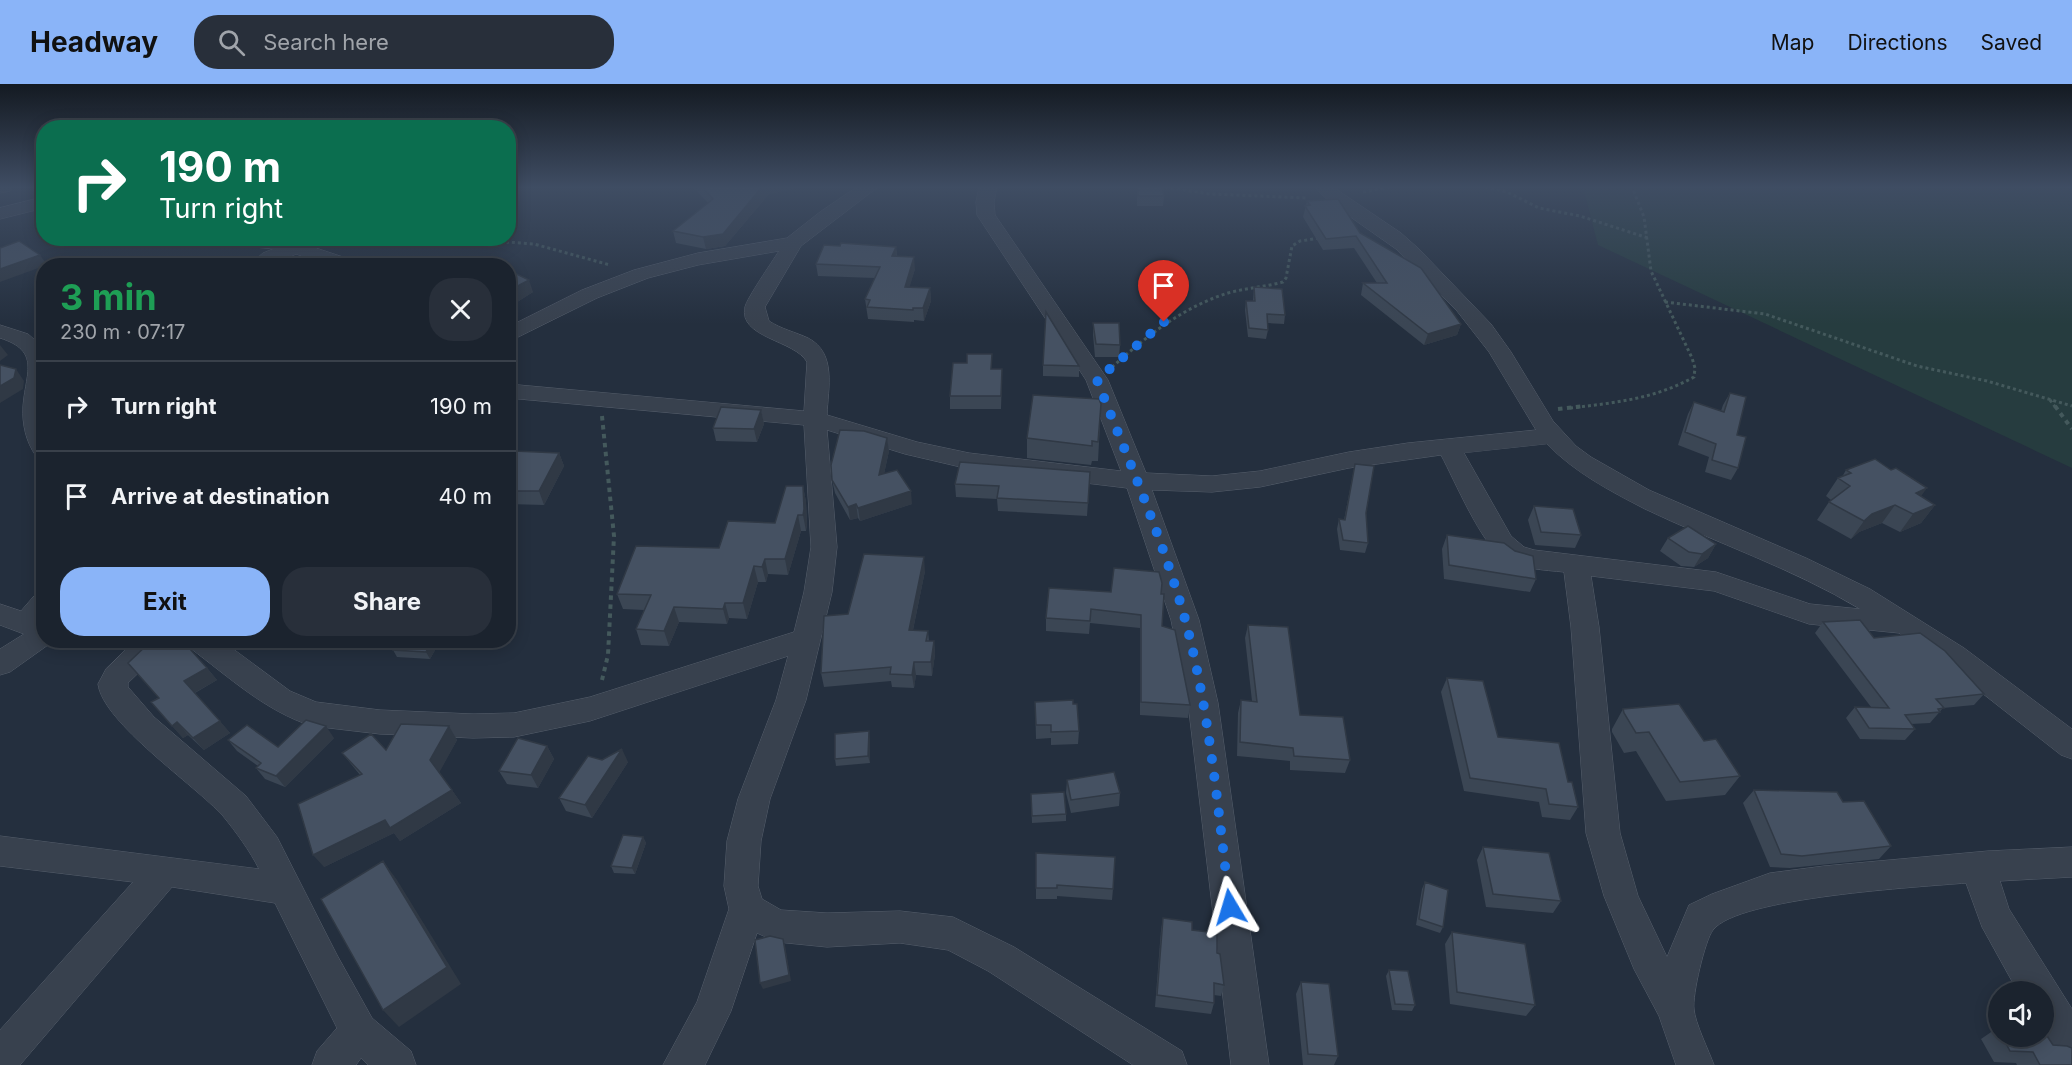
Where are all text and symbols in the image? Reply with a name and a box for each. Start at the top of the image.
search box [194,15,614,69]
text: Headway [30,25,158,59]
icon: search [215,26,248,59]
text: Search here [263,29,389,55]
text: Map [1771,30,1814,55]
text: Directions [1847,30,1948,55]
text: Saved [1981,30,2042,55]
text: 190 m [159,141,281,192]
icon: right [60,144,138,222]
text: Turn right [159,192,283,225]
pin [1138,260,1189,322]
icon: arrive [1147,269,1180,302]
text: 3 min [60,275,157,319]
button: close [429,278,492,341]
text: 230 m · 07:17 [60,320,185,344]
icon: right [60,390,93,423]
text: Turn right [111,393,217,419]
text: 190 m [430,393,492,419]
icon: arrive [60,480,93,513]
text: Arrive at destination [111,483,330,509]
text: 40 m [438,483,492,509]
button: Exit [60,567,270,636]
button: Share [282,567,492,636]
position arrow [1198,875,1262,939]
map controls [1988,981,2054,1047]
button: sound [1988,981,2054,1047]

